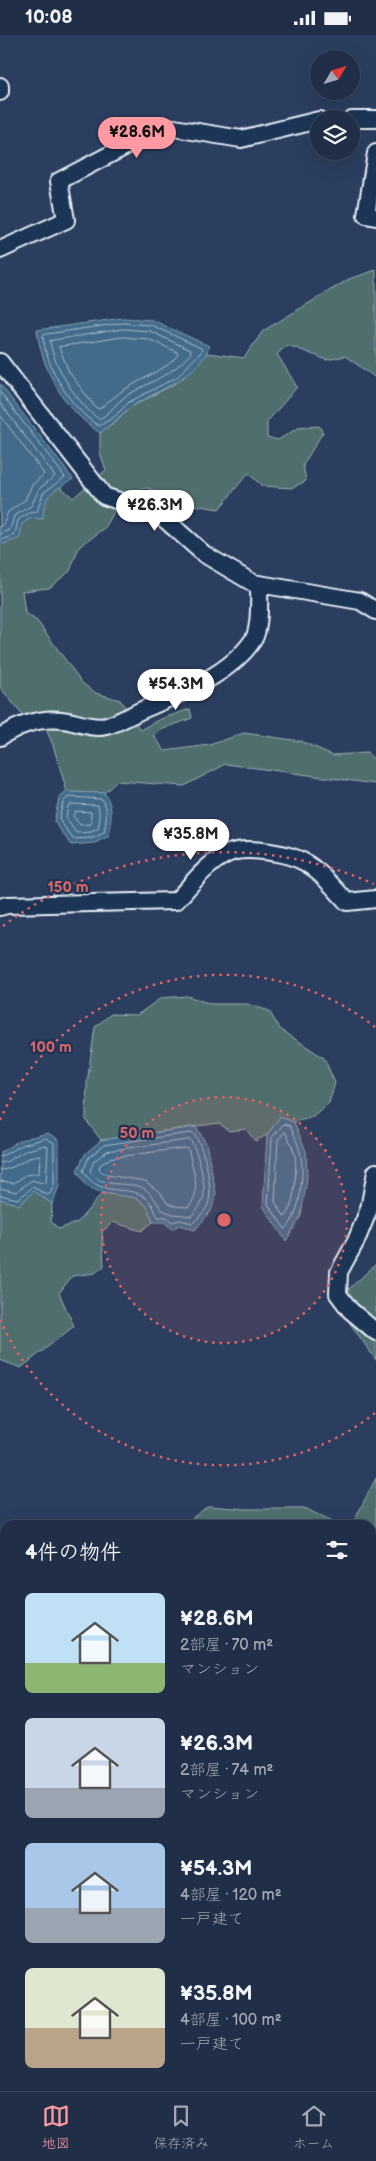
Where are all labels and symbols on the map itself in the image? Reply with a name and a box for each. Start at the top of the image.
north arrow [310,50,360,100]
pin: ¥28.6M [96,117,178,159]
pin: ¥26.3M [114,489,196,532]
pin: ¥54.3M [135,669,217,711]
pin: ¥35.8M [150,819,232,861]
text: 150 m [47,878,89,897]
text: 100 m [30,1038,72,1057]
text: 50 m [120,1124,155,1143]
centre of rings [215,1211,233,1229]

